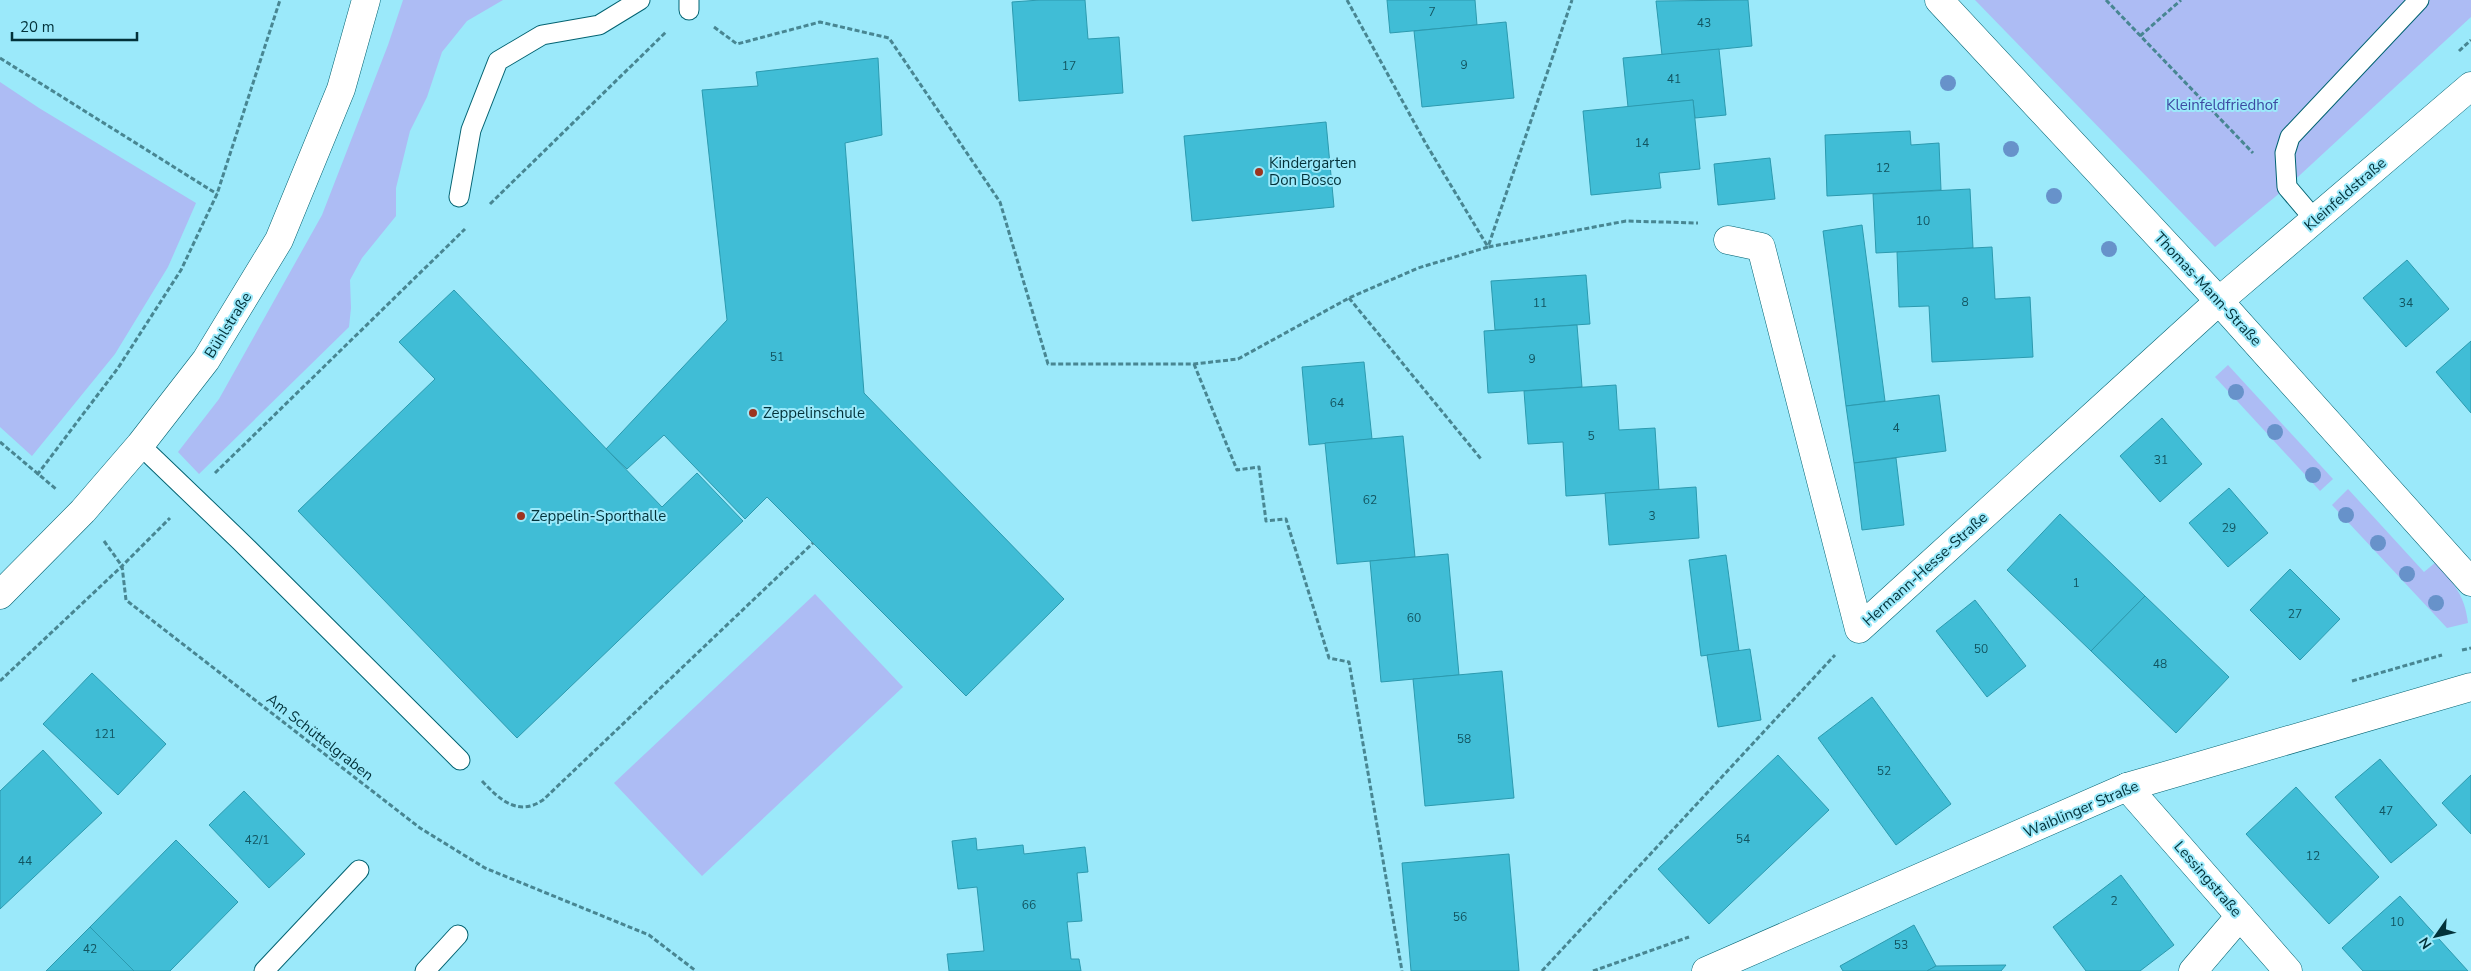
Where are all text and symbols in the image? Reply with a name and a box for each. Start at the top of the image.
house number: 7 [1428,4,1436,20]
scale bar [12,10,138,42]
house number: 43 [1697,15,1711,31]
text: 20 m [20,17,55,37]
house number: 9 [1460,57,1468,73]
house number: 17 [1062,58,1076,74]
house number: 41 [1667,71,1681,87]
park label: Kleinfeldfriedhof [2166,95,2279,115]
house number: 14 [1635,135,1649,151]
place label: Kindergarten Don Bosco [1269,153,1357,190]
street label: Kleinfeldstraße [2300,153,2390,235]
house number: 12 [1876,160,1890,176]
marker: Kindergarten Don Bosco [1253,166,1265,178]
house number: 10 [1916,213,1930,229]
street label: Thomas-Mann-Straße [2150,228,2266,350]
street label: Bühlstraße [200,288,256,362]
house number: 8 [1961,294,1969,310]
house number: 11 [1533,295,1547,311]
house number: 34 [2399,295,2413,311]
house number: 51 [770,349,784,365]
house number: 9 [1528,351,1536,367]
house number: 64 [1330,395,1344,411]
place label: Zeppelinschule [763,403,865,423]
marker: Zeppelinschule [747,407,759,419]
house number: 4 [1892,420,1900,436]
house number: 5 [1587,428,1595,444]
house number: 31 [2154,452,2168,468]
house number: 62 [1363,492,1377,508]
place label: Zeppelin-Sporthalle [531,506,666,526]
street label: Hermann-Hesse-Straße [1858,507,1992,631]
house number: 3 [1648,508,1656,524]
marker: Zeppelin-Sporthalle [515,510,527,522]
house number: 29 [2222,520,2236,536]
house number: 1 [2072,575,2080,591]
house number: 27 [2288,606,2302,622]
house number: 60 [1407,610,1421,626]
house number: 50 [1974,641,1988,657]
house number: 48 [2153,656,2167,672]
street label: Am Schüttelgraben [262,689,378,785]
house number: 121 [94,726,116,742]
house number: 58 [1457,731,1471,747]
house number: 52 [1877,763,1891,779]
street label: Waiblinger Straße [2020,776,2142,842]
house number: 47 [2379,803,2393,819]
house number: 54 [1736,831,1750,847]
house number: 42/1 [245,832,270,848]
street label: Lessingstraße [2170,837,2246,921]
house number: 12 [2306,848,2320,864]
house number: 44 [18,853,32,869]
house number: 2 [2110,893,2118,909]
house number: 66 [1022,897,1036,913]
house number: 56 [1453,909,1467,925]
north arrow [2411,911,2461,961]
house number: 10 [2390,914,2404,930]
text: N [2415,933,2436,953]
house number: 53 [1894,937,1908,953]
house number: 42 [83,941,97,957]

